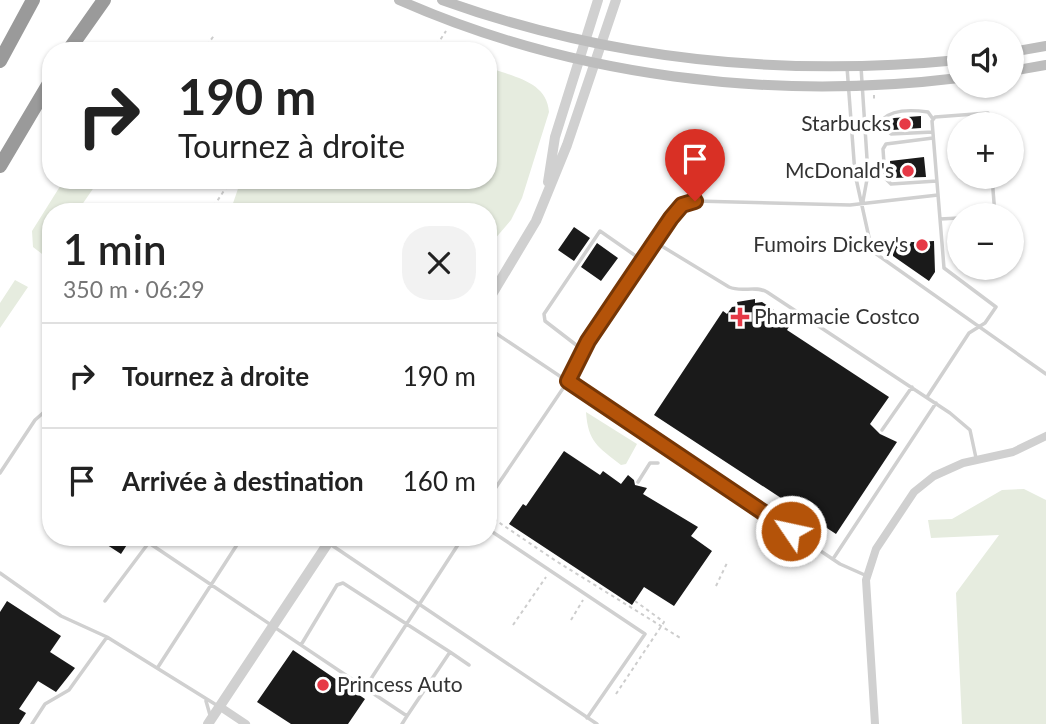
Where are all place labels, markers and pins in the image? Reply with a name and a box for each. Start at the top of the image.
place label: Starbucks [801,110,891,135]
marker: Starbucks [897,116,913,132]
pin [665,129,725,201]
place label: McDonald's [785,157,894,182]
marker: McDonald's [900,163,916,179]
place label: Fumoirs Dickey's [753,231,908,256]
marker: Fumoirs Dickey's [914,237,930,253]
place label: Pharmacie Costco [754,303,920,328]
marker: Pharmacie Costco [732,309,748,325]
place label: Princess Auto [337,671,463,696]
marker: Princess Auto [315,677,331,693]

